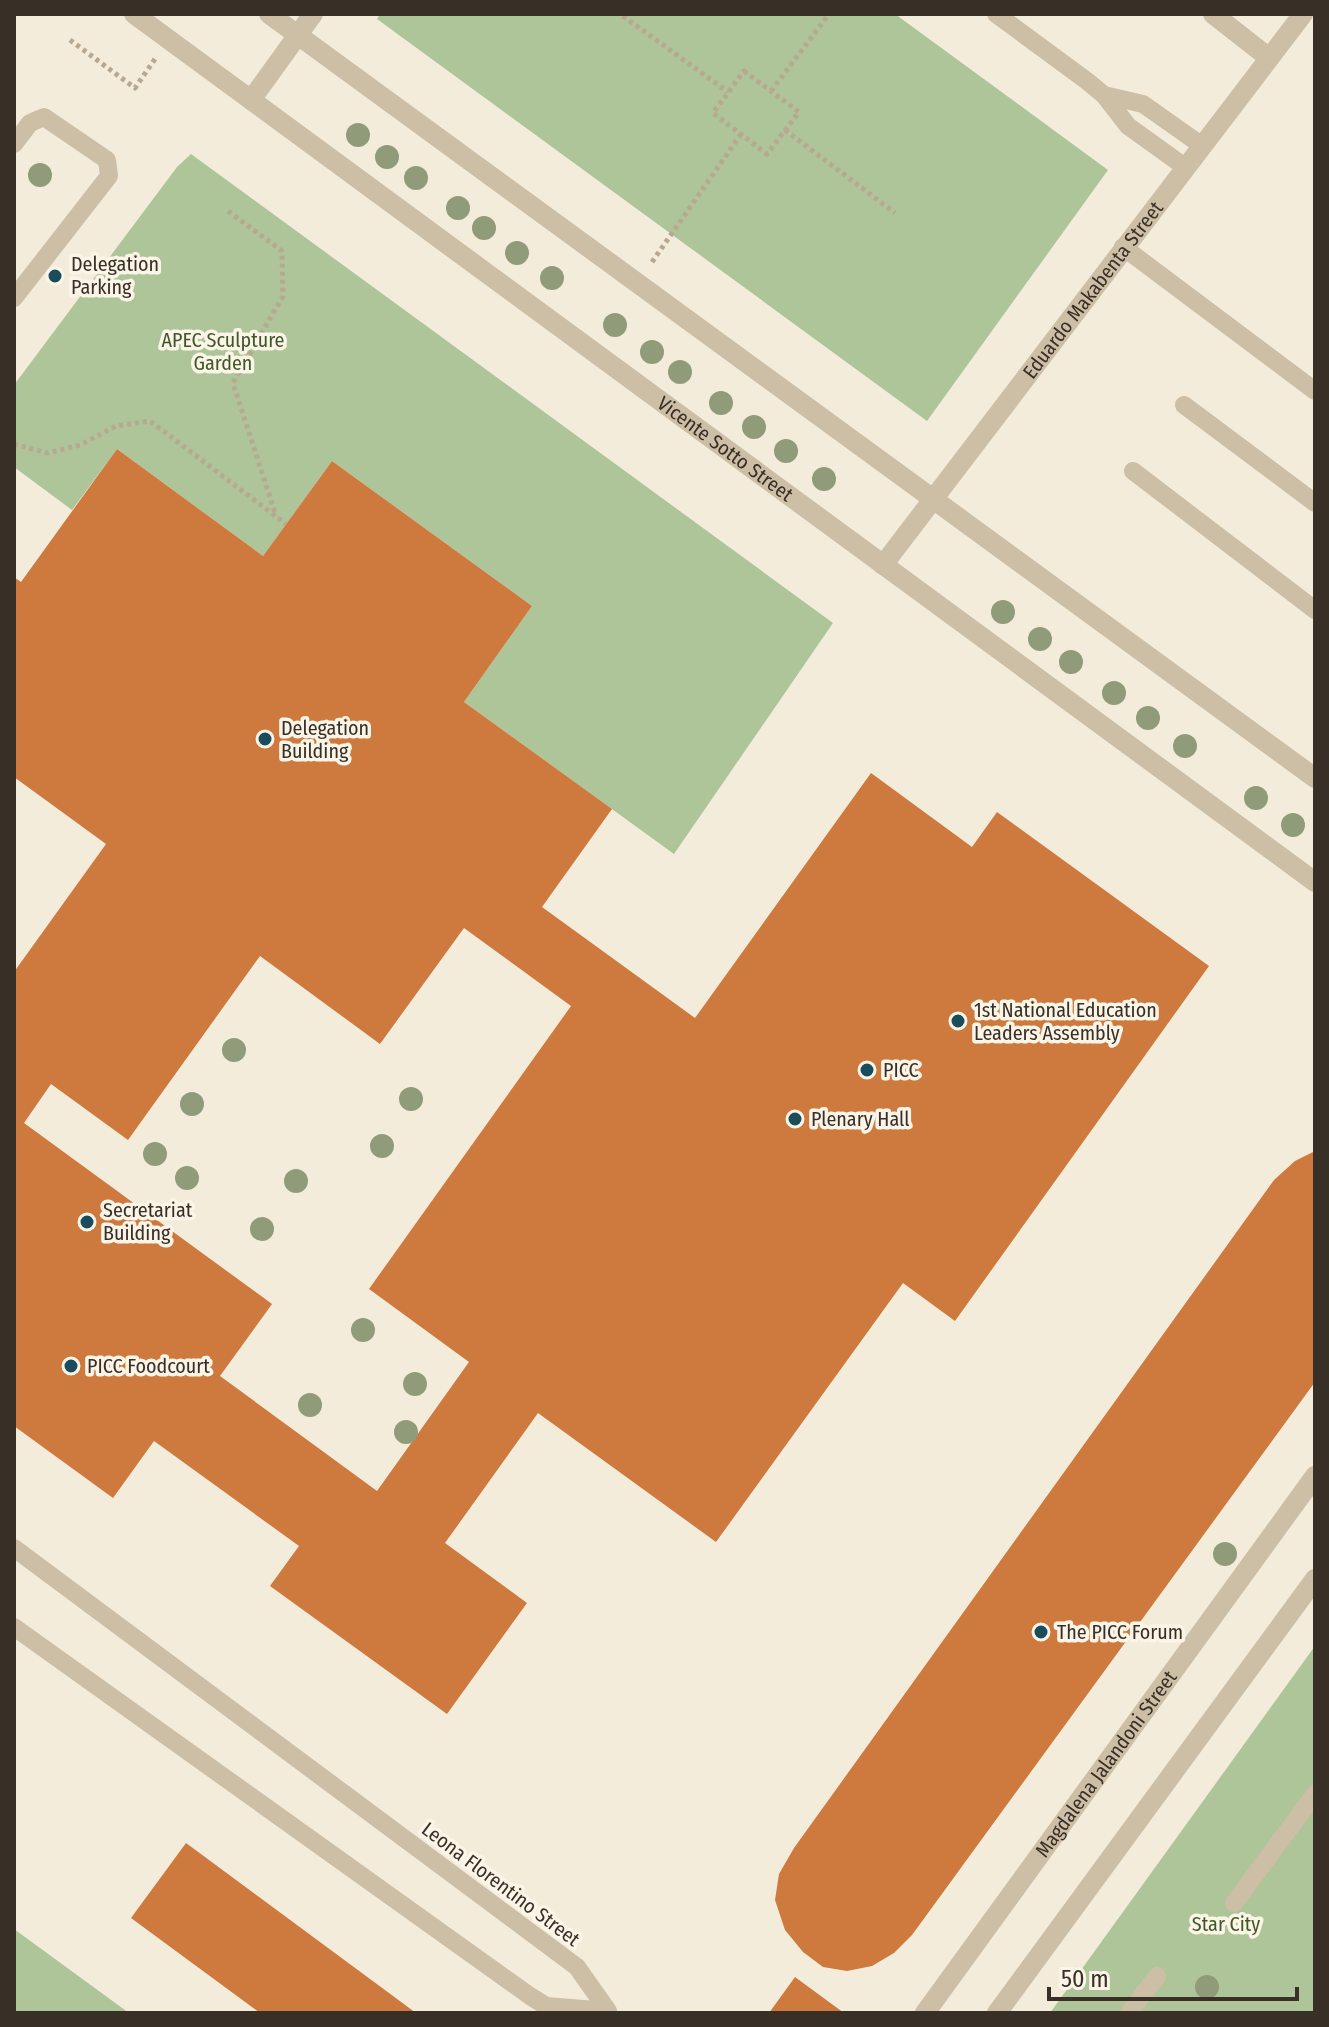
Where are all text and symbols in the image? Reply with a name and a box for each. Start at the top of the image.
street label: Eduardo Makabenta Street [1018,196,1168,383]
place label: Delegation Parking [71,252,159,299]
marker: Delegation Parking [46,267,64,285]
park label: APEC Sculpture Garden [162,328,284,375]
street label: Vicente Sotto Street [653,391,798,507]
place label: Delegation Building [281,716,369,763]
marker: Delegation Building [256,730,274,748]
place label: 1st National Education Leaders Assembly [974,998,1157,1045]
marker: 1st National Education Leaders Assembly [949,1012,967,1030]
place label: PICC [883,1058,919,1082]
marker: PICC [858,1061,876,1079]
place label: Plenary Hall [811,1107,910,1131]
marker: Plenary Hall [786,1110,804,1128]
place label: Secretariat Building [103,1198,193,1245]
marker: Secretariat Building [78,1213,96,1231]
place label: PICC Foodcourt [87,1354,210,1378]
marker: PICC Foodcourt [62,1357,80,1375]
place label: The PICC Forum [1057,1620,1183,1644]
marker: The PICC Forum [1032,1623,1050,1641]
street label: Magdalena Jalandoni Street [1030,1665,1182,1862]
street label: Leona Florentino Street [417,1817,585,1951]
park label: Star City [1192,1912,1260,1936]
scale bar [1049,1951,1297,2001]
text: 50 m [1061,1965,1109,1993]

